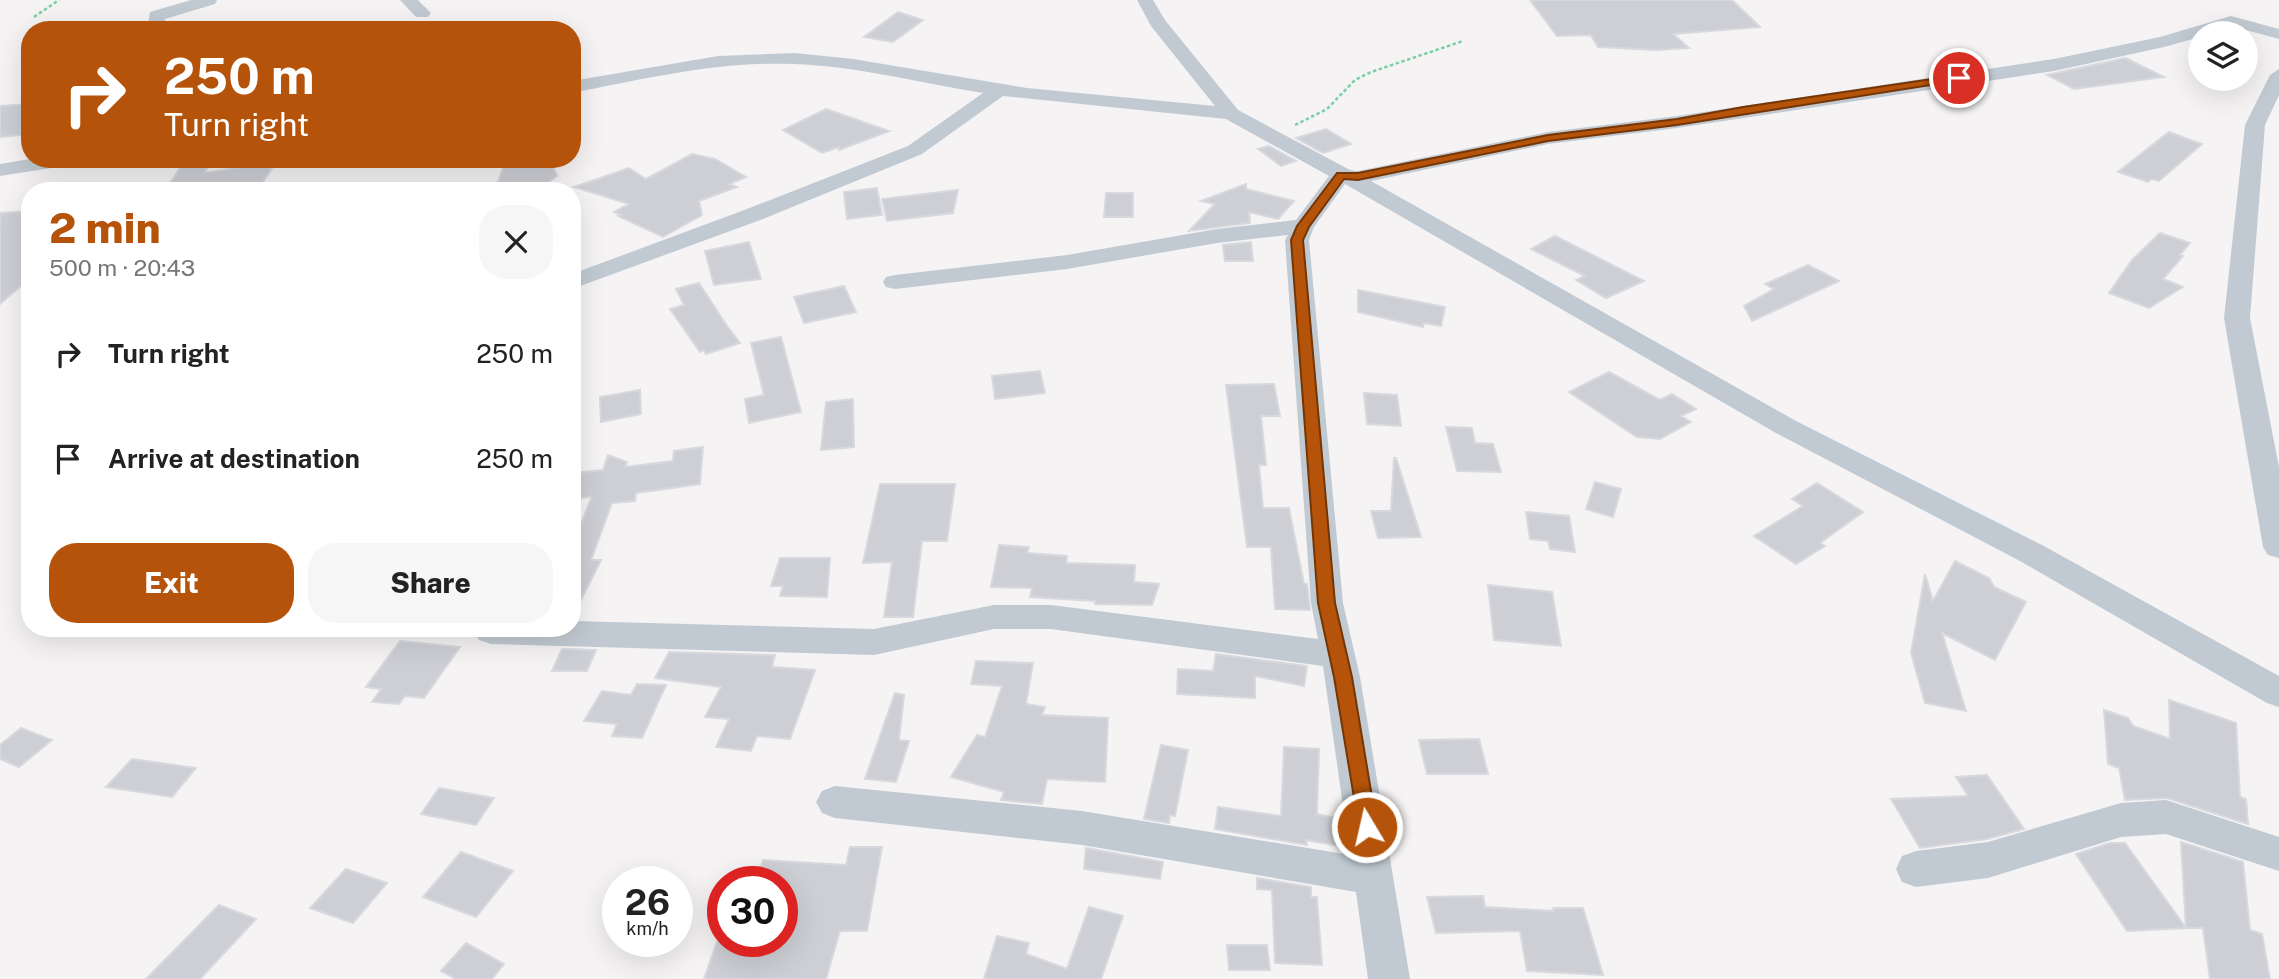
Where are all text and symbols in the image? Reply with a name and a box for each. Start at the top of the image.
map controls [2188,21,2258,91]
button: layers [2188,21,2258,91]
text: 250 m [164,47,315,105]
pin [1929,48,1989,108]
icon: right [49,49,140,140]
icon: arrive [1940,59,1978,97]
text: Turn right [164,106,309,143]
text: 2 min [49,203,161,252]
button: close [479,205,553,279]
text: 500 m · 20:43 [49,254,195,281]
icon: right [49,335,87,373]
text: Turn right [108,338,230,369]
text: 250 m [476,338,553,369]
icon: arrive [49,440,87,478]
text: Arrive at destination [108,443,360,474]
text: 250 m [476,443,553,474]
button: Exit [49,543,294,623]
button: Share [308,543,553,623]
position arrow [1330,790,1404,864]
speed limit sign: 30 [707,866,798,957]
text: 26 [625,882,670,923]
text: km/h [626,918,669,939]

